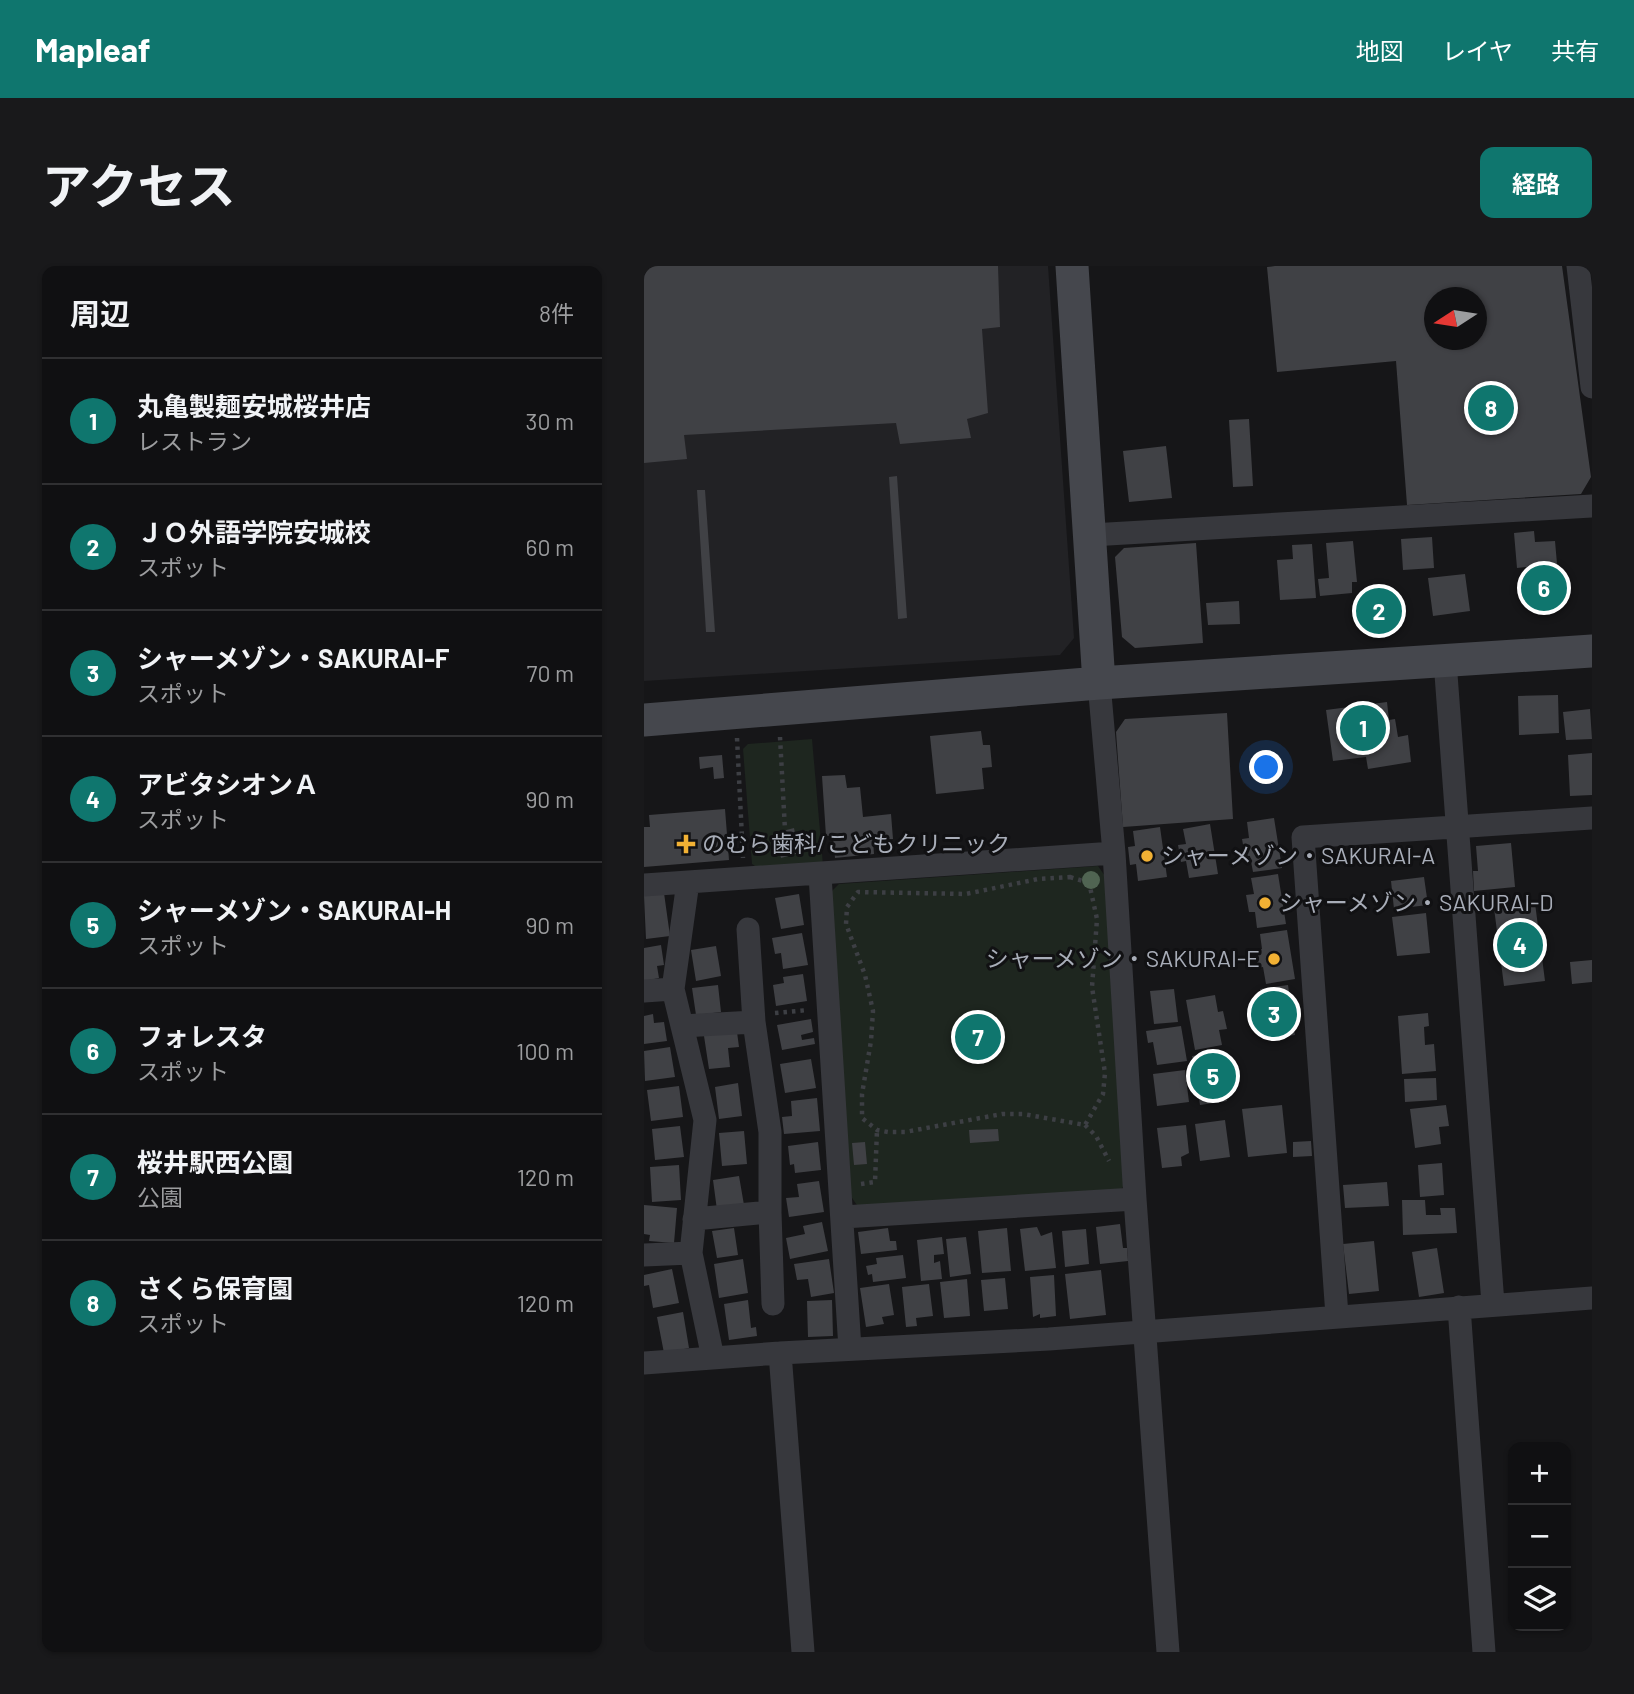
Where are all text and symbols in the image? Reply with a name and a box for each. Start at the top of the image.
text: Mapleaf [35,29,151,69]
text: 地図 [1356,36,1404,65]
text: レイヤ [1442,36,1513,65]
text: 共有 [1551,36,1599,65]
button: 経路 [1480,147,1592,218]
text: アクセス [42,155,236,214]
north arrow [1424,287,1487,350]
text: 周辺 [70,295,130,331]
text: 8件 [539,299,574,327]
pin: 8 [1468,382,1514,434]
text: 丸亀製麺安城桜井店 [137,390,371,421]
text: 1 [89,407,97,435]
text: 30 m [526,407,574,435]
text: レストラン [137,427,252,455]
text: ＪＯ外語学院安城校 [137,516,371,547]
text: 2 [87,533,99,561]
text: 60 m [526,533,574,561]
text: スポット [137,553,229,581]
pin: 6 [1521,562,1567,614]
pin: 2 [1356,585,1402,637]
text: シャーメゾン・SAKURAI-F [137,642,449,673]
text: 3 [87,659,99,687]
text: 70 m [527,659,574,687]
text: スポット [137,679,229,707]
pin: 1 [1340,702,1386,754]
your location [1249,750,1283,784]
text: アビタシオンＡ [137,768,319,799]
text: 4 [86,785,100,813]
text: 90 m [525,785,574,813]
text: スポット [137,805,229,833]
place label: のむら歯科/こどもクリニック [702,829,1010,857]
marker: のむら歯科/こどもクリニック [676,834,696,854]
place label: シャーメゾン・SAKURAI-A [1161,841,1435,869]
marker: シャーメゾン・SAKURAI-A [1139,848,1155,864]
place label: シャーメゾン・SAKURAI-D [1279,888,1554,916]
text: シャーメゾン・SAKURAI-H [137,894,451,925]
marker: シャーメゾン・SAKURAI-D [1257,895,1273,911]
text: 5 [87,911,99,939]
text: 90 m [525,911,574,939]
pin: 4 [1497,919,1543,971]
text: スポット [137,931,229,959]
place label: シャーメゾン・SAKURAI-E [986,944,1260,972]
marker: シャーメゾン・SAKURAI-E [1266,951,1282,967]
pin: 3 [1251,988,1297,1040]
pin: 7 [955,1011,1001,1063]
text: フォレスタ [137,1020,267,1051]
text: 6 [87,1037,99,1065]
text: 100 m [516,1037,574,1065]
pin: 5 [1190,1050,1236,1102]
text: スポット [137,1057,229,1085]
text: 桜井駅西公園 [137,1146,293,1177]
text: 7 [87,1163,99,1191]
text: 120 m [517,1163,574,1191]
text: 公園 [137,1183,183,1211]
text: さくら保育園 [137,1272,293,1303]
text: 8 [87,1289,99,1317]
text: 120 m [517,1289,574,1317]
text: スポット [137,1309,229,1337]
map controls [1508,1442,1571,1631]
button: + [1508,1442,1571,1505]
button: − [1508,1505,1571,1568]
button: layers [1508,1568,1571,1631]

